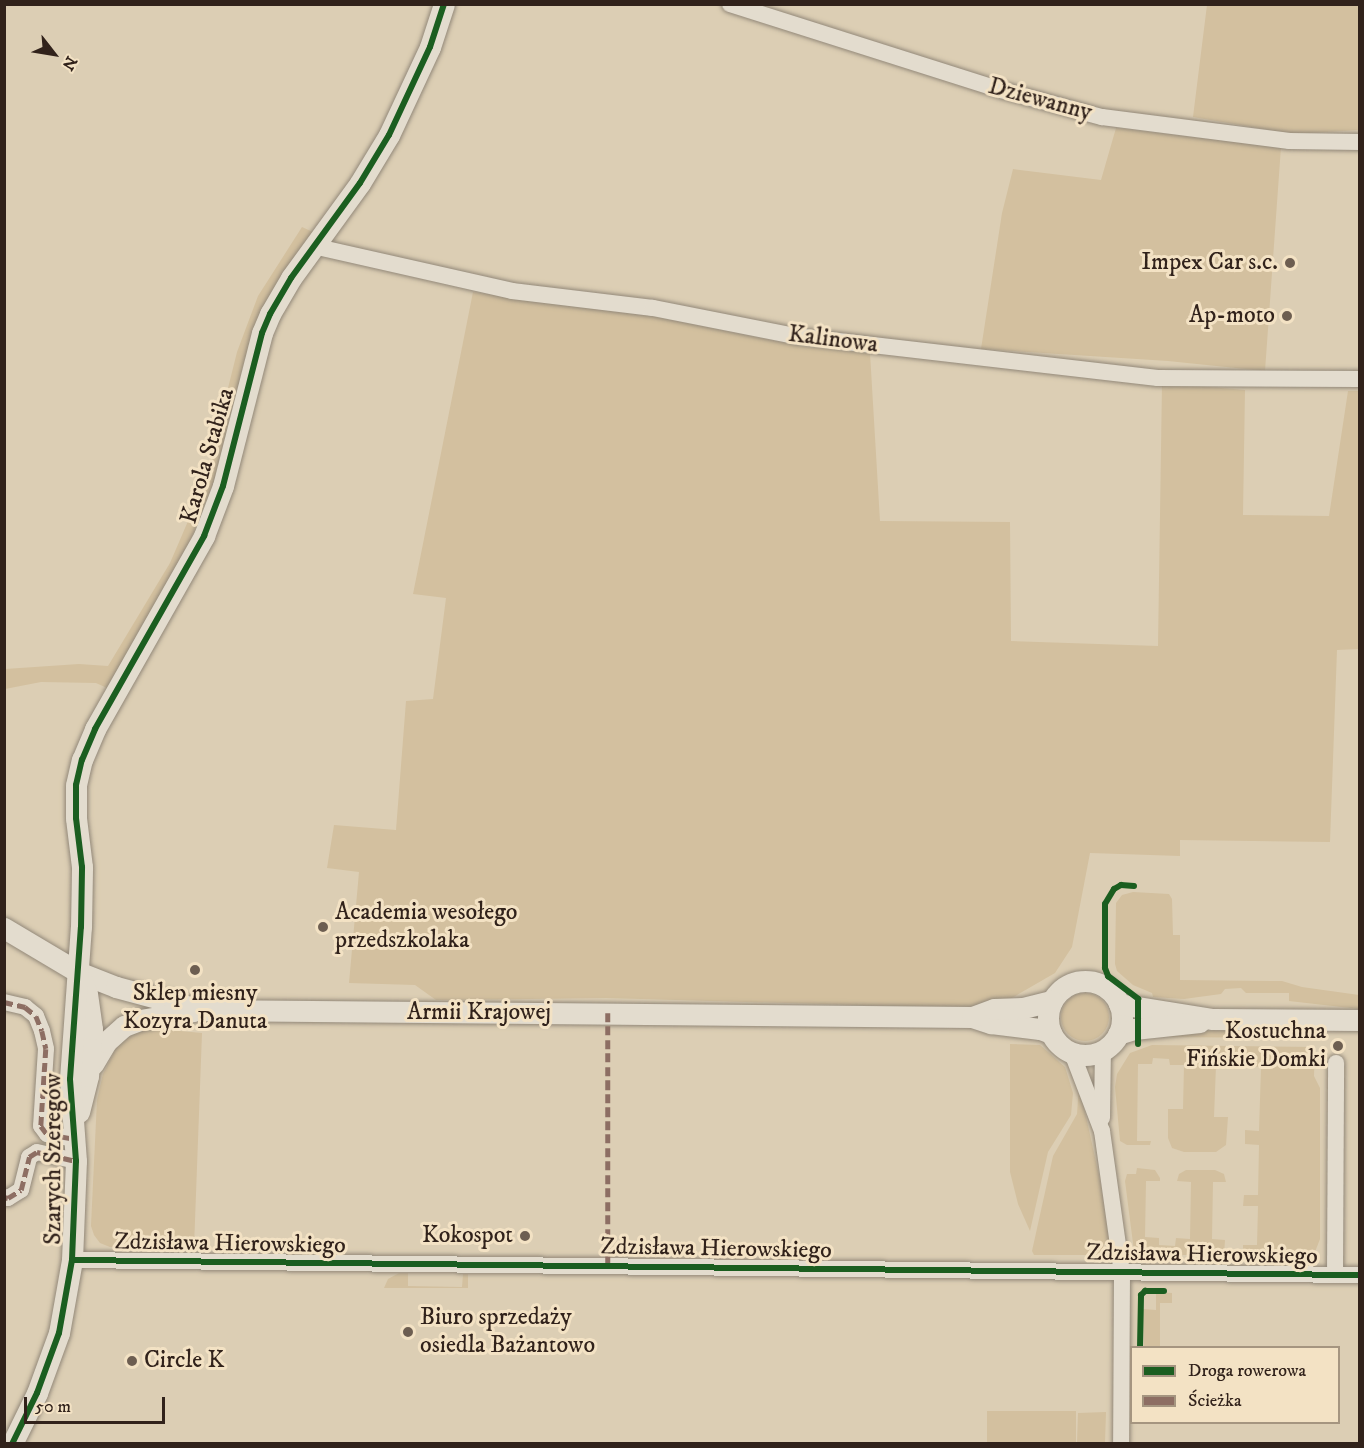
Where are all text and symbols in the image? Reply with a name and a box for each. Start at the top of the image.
north arrow [24,24,84,84]
text: N [57,52,81,74]
street label: Dziewanny [985,72,1095,128]
place label: Impex Car s.c. [1141,249,1278,277]
marker: Impex Car s.c. [1283,256,1297,270]
place label: Ap-moto [1189,302,1275,330]
marker: Ap-moto [1280,309,1294,323]
street label: Kalinowa [787,320,879,360]
street label: Karola Stabika [175,385,241,527]
place label: Academia wesołego przedszkolaka [335,899,518,955]
marker: Academia wesołego przedszkolaka [316,920,330,934]
marker: Sklep miesny Kozyra Danuta [188,963,202,977]
place label: Sklep miesny Kozyra Danuta [123,980,267,1036]
street label: Armii Krajowej [407,999,551,1027]
place label: Kostuchna Fińskie Domki [1186,1018,1326,1074]
marker: Kostuchna Fińskie Domki [1331,1039,1345,1053]
street label: Szarych Szeregów [40,1073,68,1245]
place label: Kokospot [422,1222,513,1250]
street label: Zdzisława Hierowskiego [114,1228,346,1260]
marker: Kokospot [518,1229,532,1243]
street label: Zdzisława Hierowskiego [600,1233,832,1265]
street label: Zdzisława Hierowskiego [1086,1239,1318,1271]
place label: Biuro sprzedaży osiedla Bażantowo [420,1304,595,1360]
marker: Biuro sprzedaży osiedla Bażantowo [401,1325,415,1339]
legend [1130,1346,1340,1424]
place label: Circle K [144,1347,224,1375]
marker: Circle K [125,1354,139,1368]
text: Droga rowerowa [1188,1360,1306,1382]
scale bar [27,1385,168,1423]
text: Ścieżka [1188,1390,1242,1412]
text: 50 m [35,1396,71,1418]

